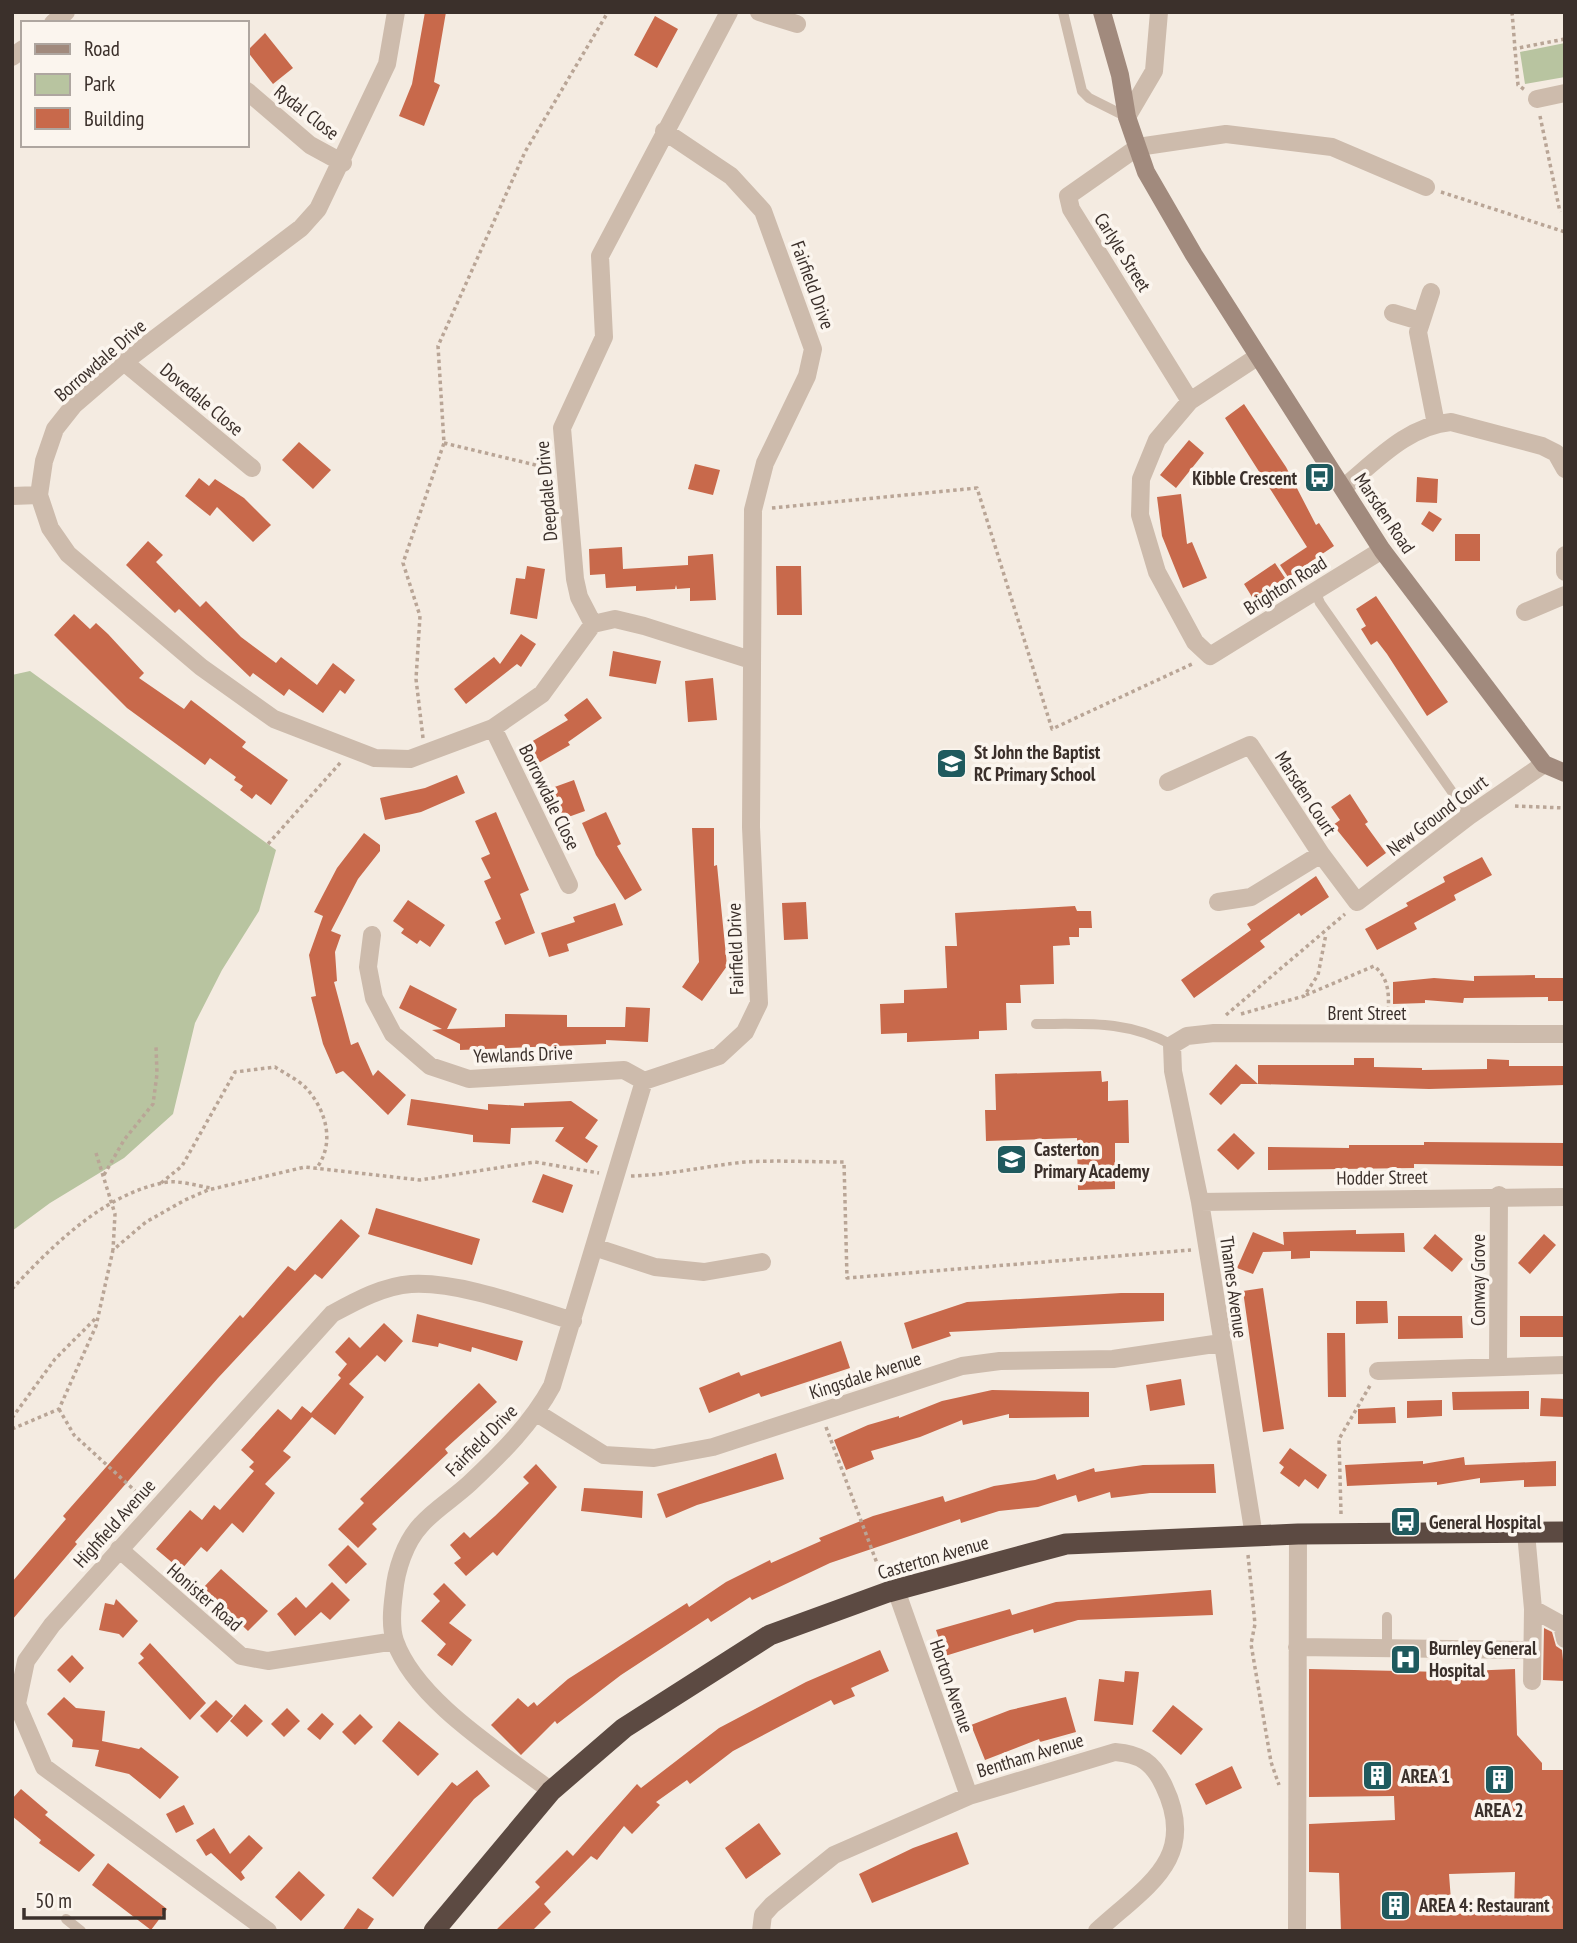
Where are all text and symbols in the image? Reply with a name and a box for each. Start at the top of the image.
legend [21,21,248,147]
text: Road [84,35,120,62]
text: Park [84,70,115,97]
street label: Rydal Close [270,79,344,145]
text: Building [84,105,144,132]
street label: Carlyle Street [1089,208,1157,297]
street label: Fairfield Drive [786,238,840,333]
street label: Borrowdale Drive [49,314,151,406]
street label: Dovedale Close [156,357,248,441]
street label: Deepdale Drive [530,440,562,542]
bus stop icon: Kibble Crescent [1303,461,1337,495]
place label: Kibble Crescent [1192,466,1297,490]
street label: Marsden Road [1349,468,1421,558]
street label: Brighton Road [1239,550,1331,620]
street label: Borrowdale Close [514,740,586,854]
place label: St John the Baptist RC Primary School [974,740,1101,786]
school or university icon: St John the Baptist RC Primary School [934,746,968,780]
street label: Marsden Court [1270,747,1342,840]
street label: New Ground Court [1382,769,1493,861]
street label: Fairfield Drive [721,902,749,995]
street label: Brent Street [1328,1001,1407,1025]
street label: Yewlands Drive [473,1040,573,1068]
place label: Casterton Primary Academy [1034,1137,1150,1183]
school or university icon: Casterton Primary Academy [994,1143,1028,1177]
street label: Hodder Street [1336,1164,1429,1190]
street label: Thames Avenue [1215,1234,1253,1340]
street label: Conway Grove [1466,1234,1490,1326]
street label: Kingsdale Avenue [806,1346,924,1404]
street label: Fairfield Drive [440,1399,522,1481]
street label: Highfield Avenue [68,1474,160,1572]
bus stop icon: General Hospital [1389,1505,1423,1539]
place label: General Hospital [1429,1510,1542,1534]
street label: Casterton Avenue [875,1530,991,1584]
street label: Honister Road [162,1558,248,1636]
street label: Horton Avenue [925,1636,979,1736]
place label: Burnley General Hospital [1429,1636,1537,1682]
hospital icon: Burnley General Hospital [1389,1642,1423,1676]
street label: Bentham Avenue [974,1727,1086,1783]
building icon: AREA 1 [1361,1759,1395,1793]
building icon: AREA 2 [1482,1762,1516,1796]
place label: AREA 1 [1400,1764,1450,1788]
place label: AREA 2 [1473,1798,1524,1822]
scale bar [24,1876,164,1920]
text: 50 m [35,1887,72,1914]
building icon: AREA 4: Restaurant [1379,1888,1413,1922]
place label: AREA 4: Restaurant [1418,1893,1550,1917]

